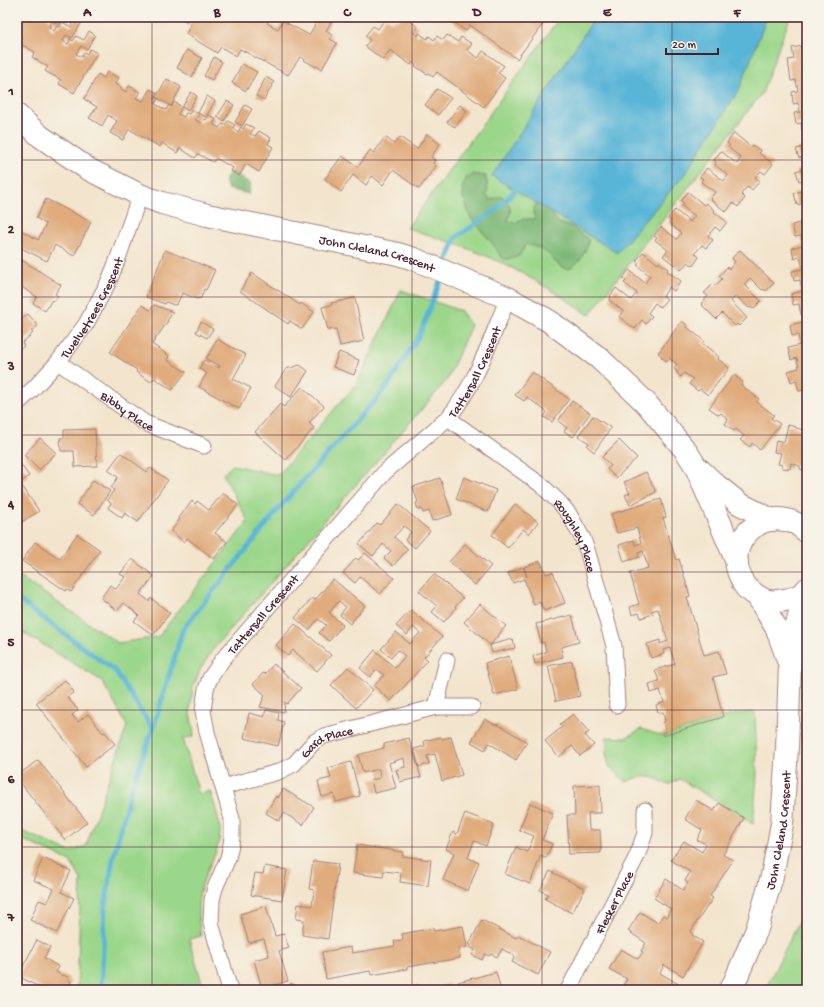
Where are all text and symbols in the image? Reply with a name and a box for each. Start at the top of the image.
text: A [82,6,92,21]
text: B [213,6,222,21]
text: C [342,6,352,21]
text: D [472,6,482,21]
text: E [603,6,612,21]
text: F [733,6,742,21]
scale bar [666,30,718,56]
text: 20 m [672,39,697,53]
text: 1 [7,85,14,100]
text: 2 [8,223,15,238]
street label: John Cleland Crescent [317,233,438,277]
street label: Twelvetrees Crescent [58,254,128,363]
street label: Tattersall Crescent [445,323,506,422]
text: 3 [7,360,15,375]
street label: Bibby Place [96,389,156,436]
street label: Roughley Place [550,496,598,574]
text: 4 [7,498,15,513]
street label: Tattersall Crescent [225,571,304,659]
text: 5 [8,636,15,651]
street label: Gard Place [298,724,355,762]
street label: John Cleland Crescent [764,769,796,892]
text: 6 [8,773,15,788]
street label: Flecker Place [593,869,638,938]
text: 7 [7,911,16,926]

